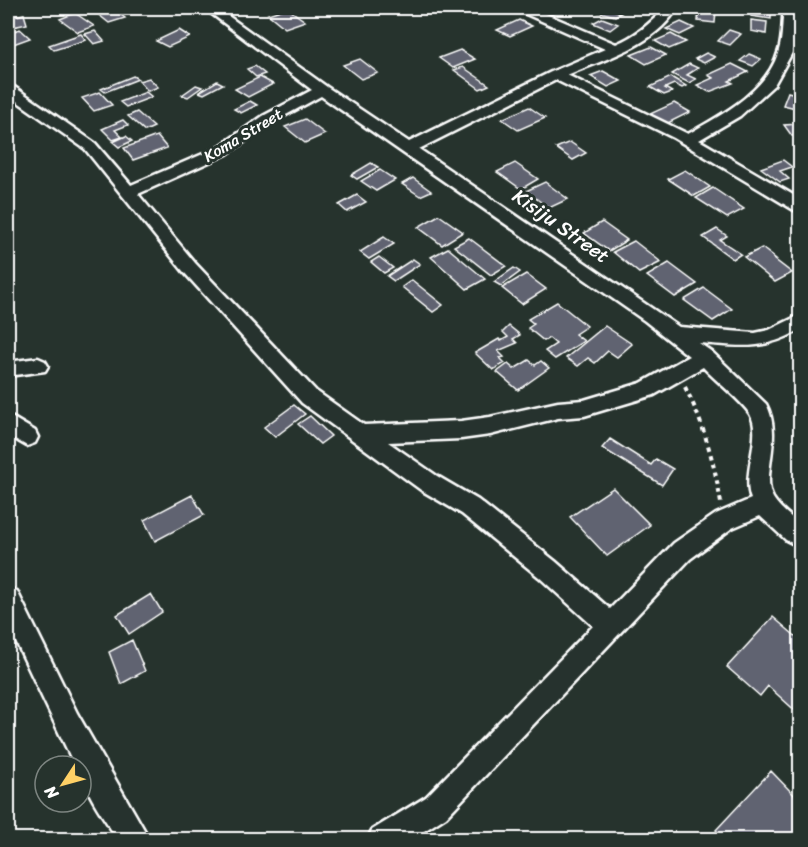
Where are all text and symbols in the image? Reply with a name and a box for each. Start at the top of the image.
street label: Koma Street [197,100,289,170]
street label: Kisiju Street [505,179,618,273]
north arrow [33,754,93,814]
text: N [36,779,67,806]

